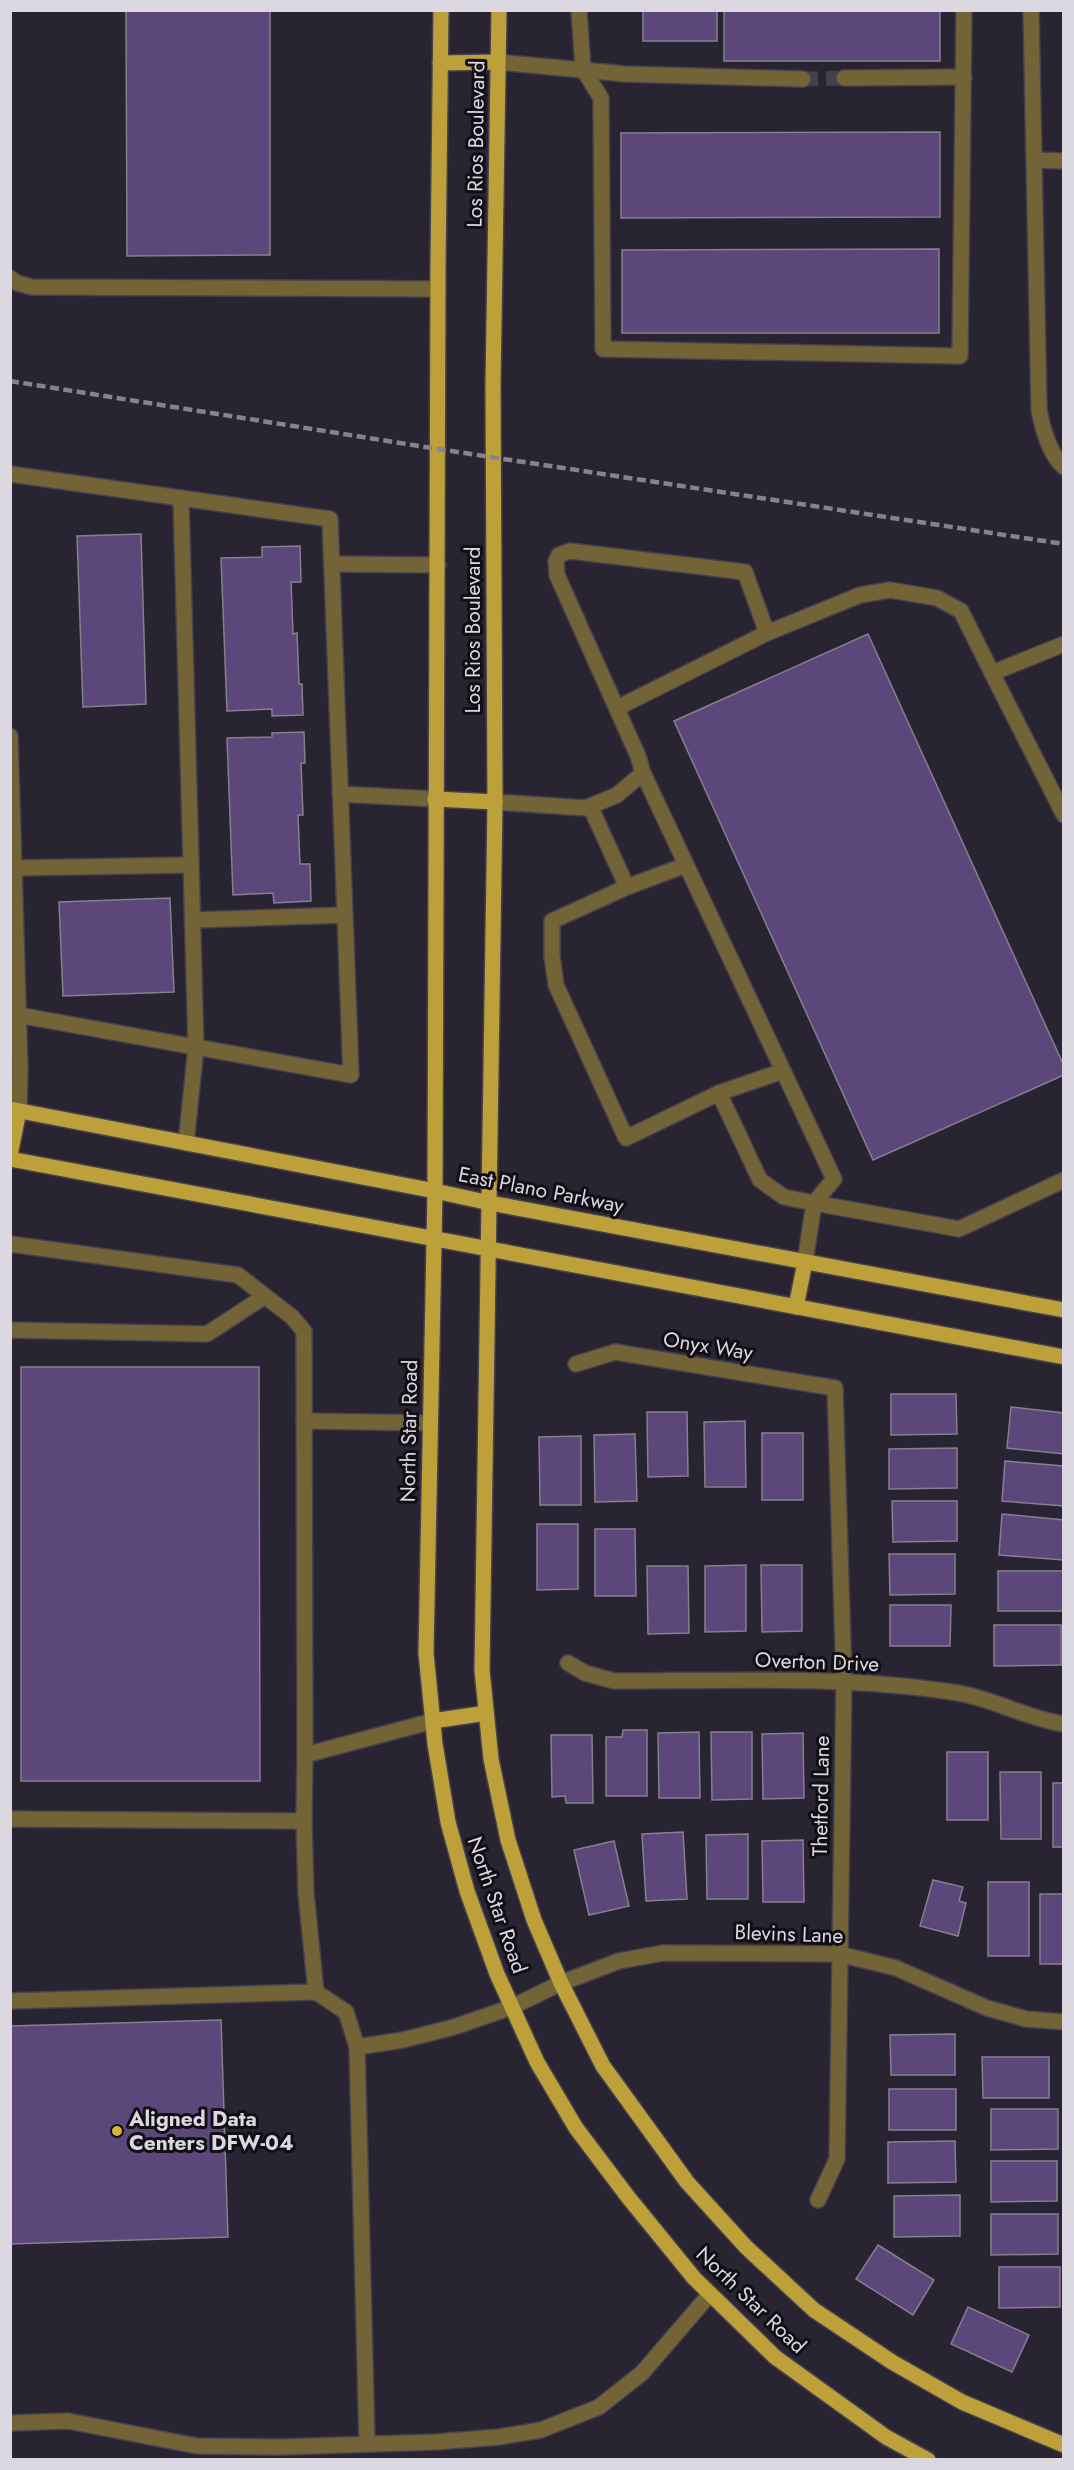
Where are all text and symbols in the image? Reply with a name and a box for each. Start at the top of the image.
street label: Los Rios Boulevard [460,60,492,228]
street label: Los Rios Boulevard [458,546,488,714]
street label: East Plano Parkway [456,1159,627,1221]
street label: Onyx Way [661,1324,756,1368]
street label: North Star Road [393,1359,425,1503]
street label: Overton Drive [754,1645,880,1679]
street label: Thetford Lane [805,1735,837,1857]
street label: North Star Road [460,1833,534,1977]
street label: Blevins Lane [734,1917,844,1951]
place label: Aligned Data Centers DFW-04 [128,2104,294,2158]
marker: Aligned Data Centers DFW-04 [110,2124,124,2138]
street label: North Star Road [689,2240,813,2360]

